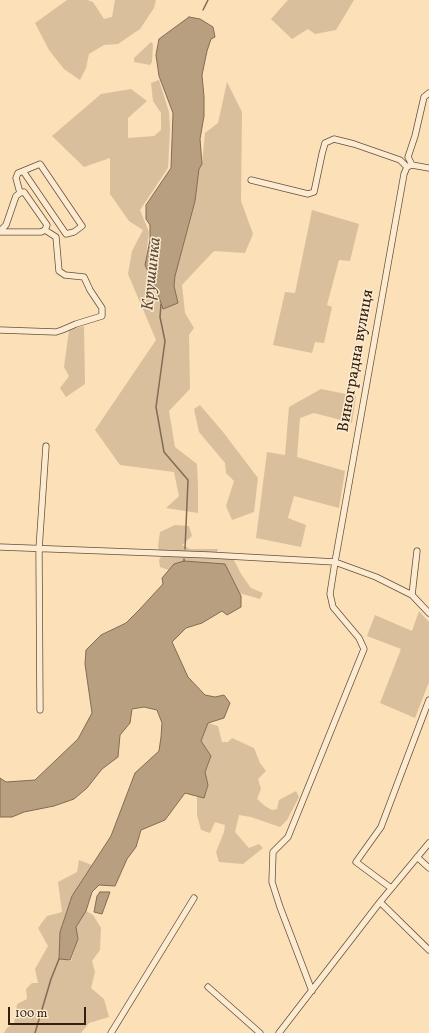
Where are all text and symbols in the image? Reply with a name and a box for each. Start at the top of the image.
water label: Крушинка [139,236,167,312]
street label: Виноградна вулиця [335,288,379,434]
scale bar [10,999,88,1025]
text: 100 m [15,1006,47,1022]

